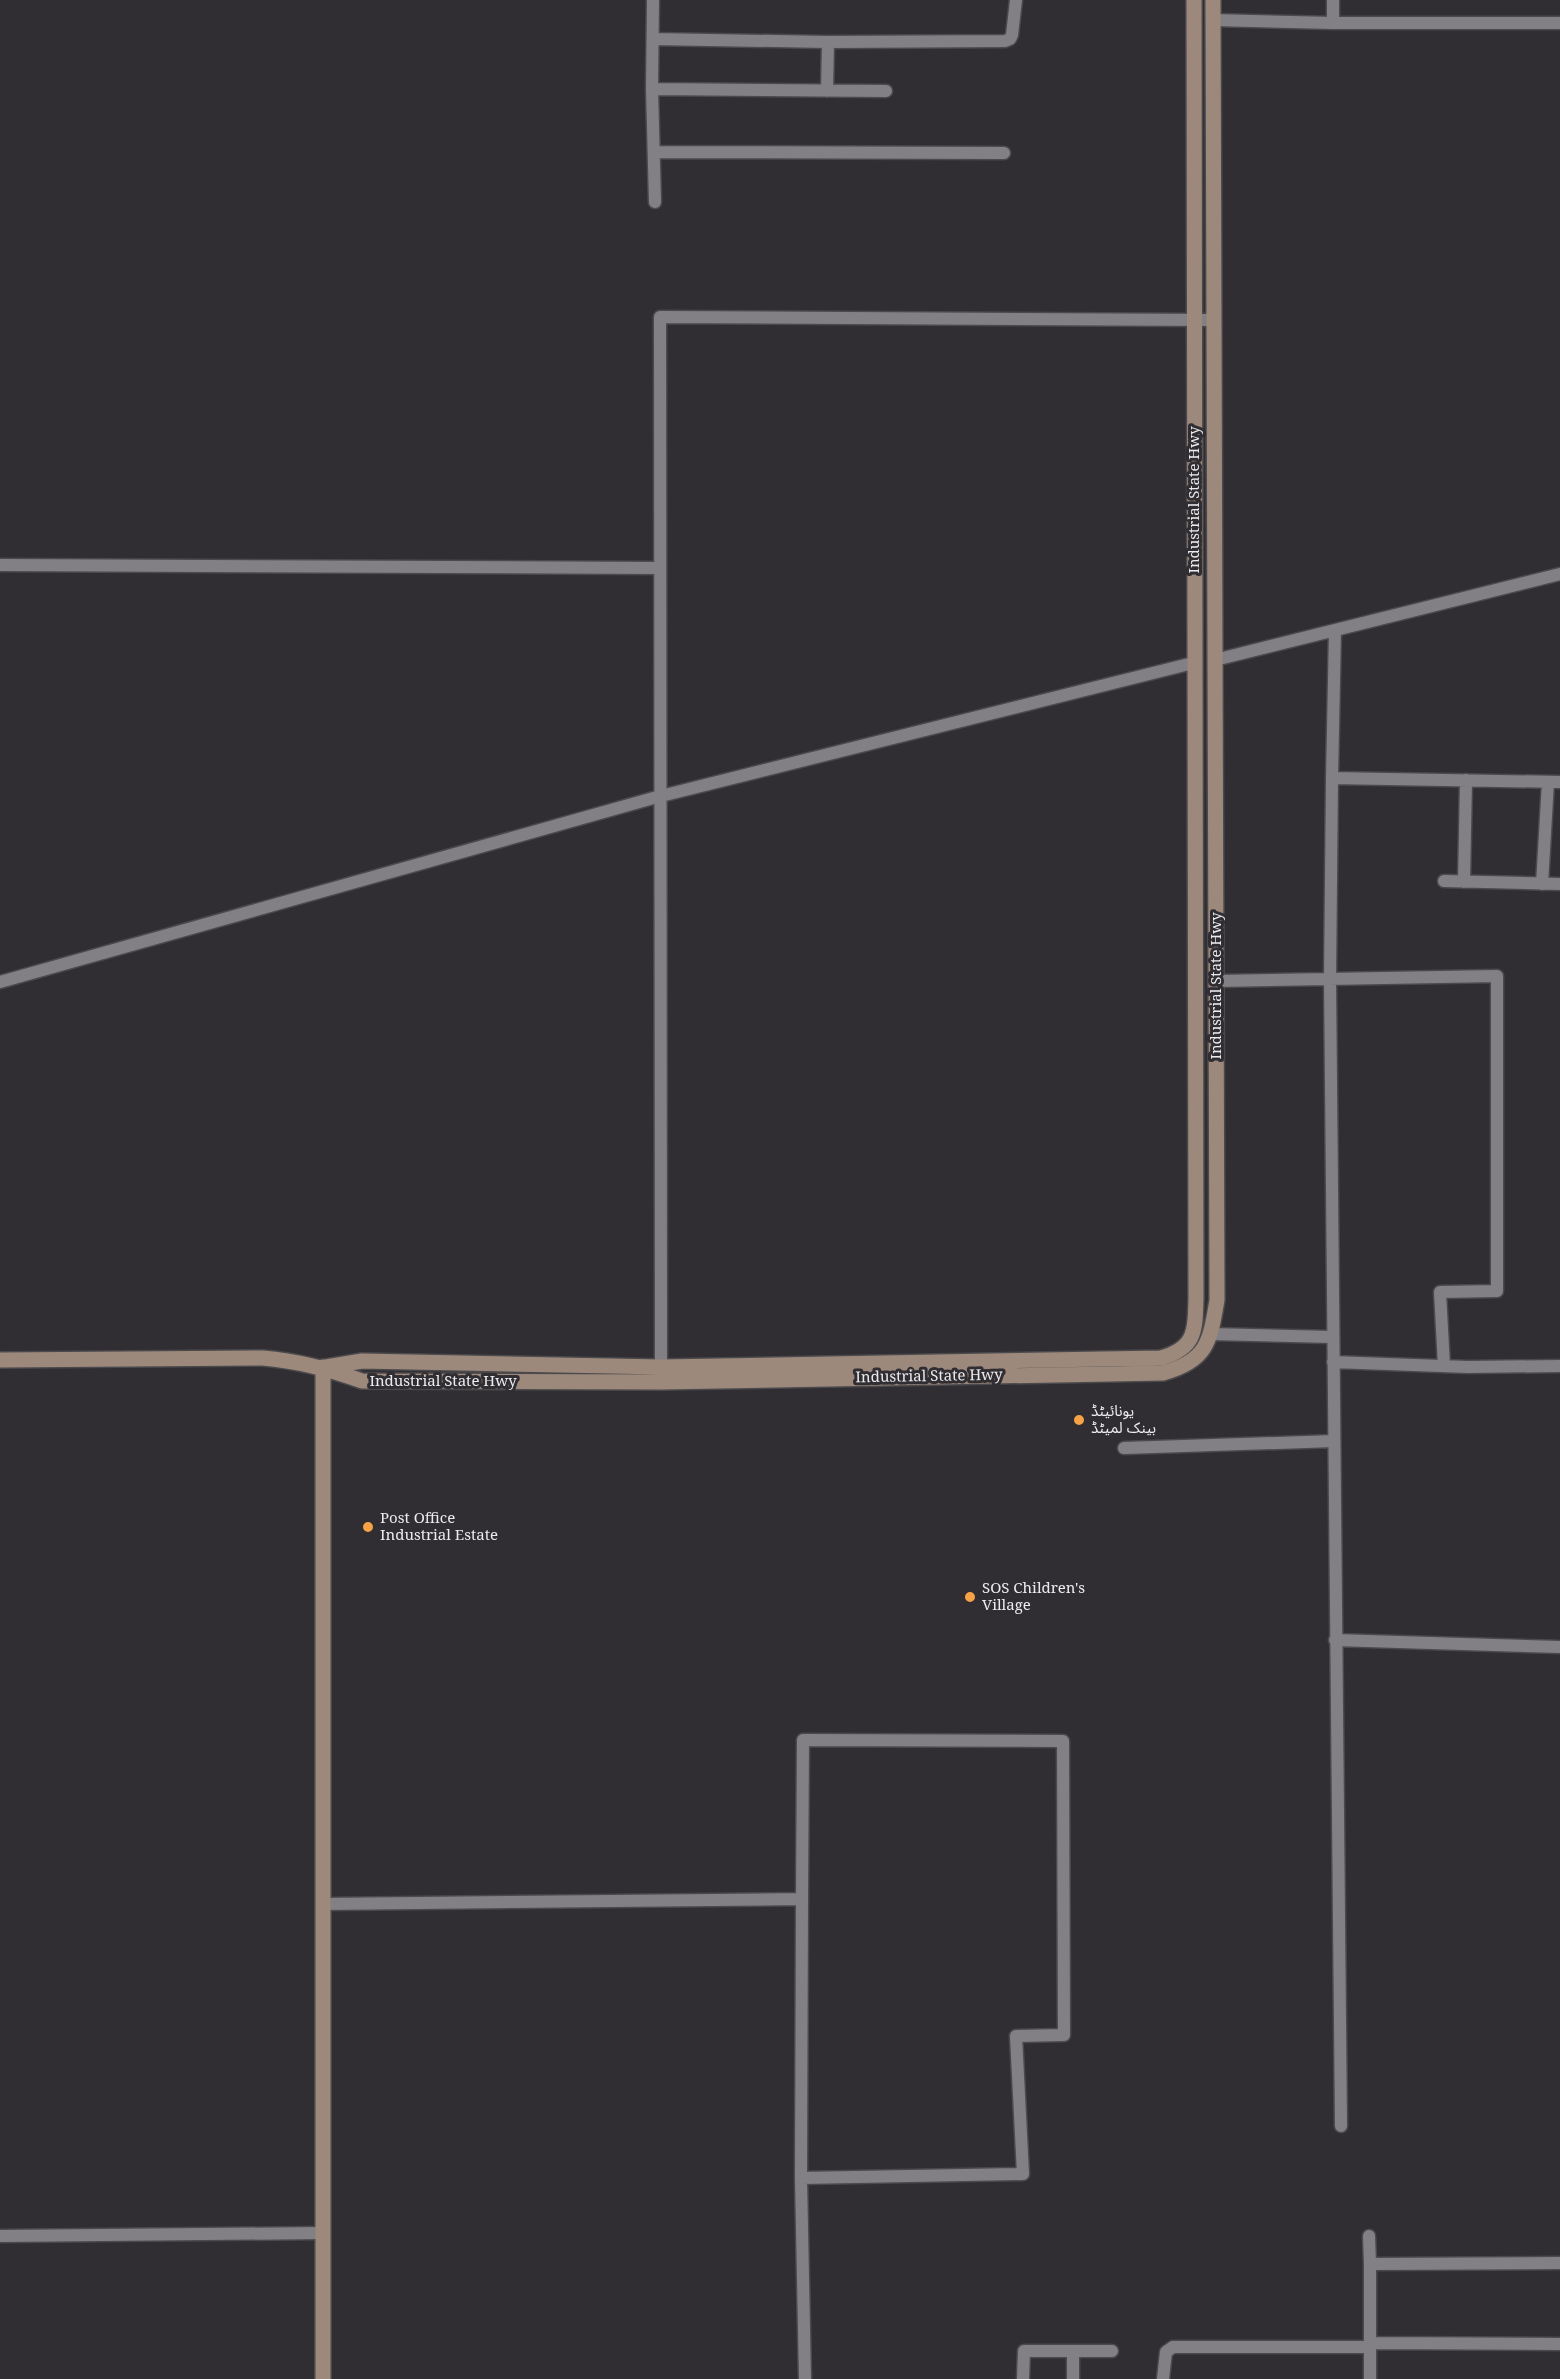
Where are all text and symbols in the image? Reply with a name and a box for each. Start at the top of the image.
street label: Industrial State Hwy [1183,426,1203,574]
street label: Industrial State Hwy [1205,912,1225,1060]
street label: Industrial State Hwy [855,1364,1003,1386]
street label: Industrial State Hwy [369,1370,517,1390]
place label: یونائیٹڈ بینک لمیٹڈ [1091,1400,1156,1437]
marker: یونائیٹڈ بینک لمیٹڈ [1072,1413,1086,1427]
place label: Post Office Industrial Estate [380,1507,498,1544]
marker: Post Office Industrial Estate [361,1520,375,1534]
place label: SOS Children's Village [982,1577,1085,1614]
marker: SOS Children's Village [963,1590,977,1604]

